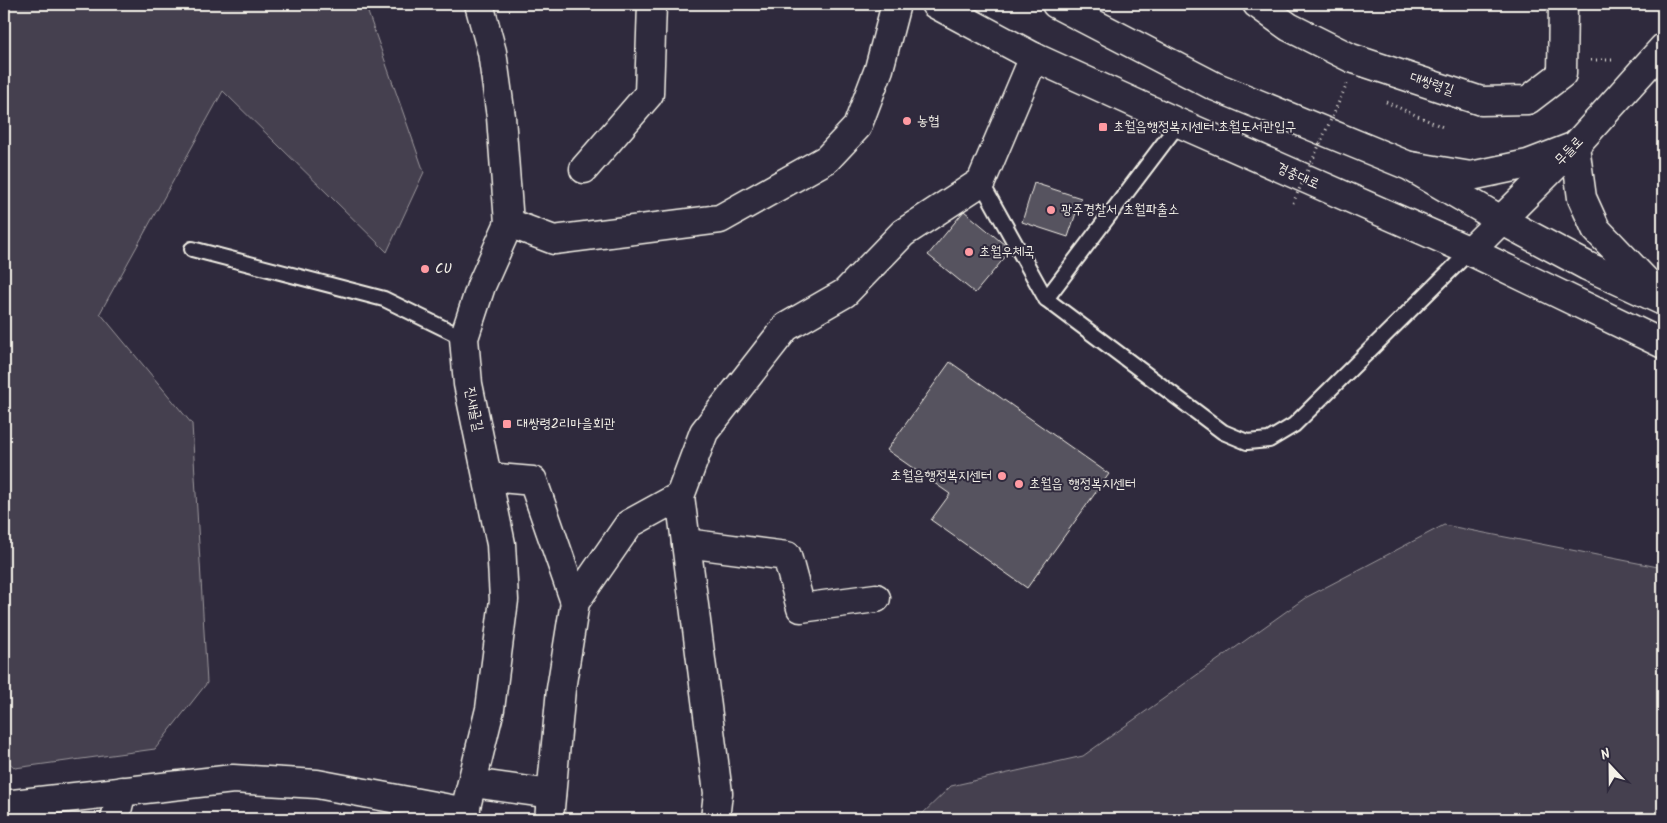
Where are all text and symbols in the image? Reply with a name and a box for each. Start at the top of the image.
street label: 대쌍령길 [1407,67,1458,102]
place label: 농협 [917,110,940,132]
marker: 농협 [901,115,913,127]
place label: 초월읍행정복지센터.초월도서관입구 [1113,116,1297,138]
marker: 초월읍행정복지센터.초월도서관입구 [1097,121,1109,133]
street label: 무들로 [1549,131,1589,171]
street label: 경충대로 [1273,157,1323,195]
place label: 광주경찰서 초월파출소 [1061,199,1179,221]
marker: 광주경찰서 초월파출소 [1045,204,1057,216]
place label: 초월우체국 [979,241,1035,263]
marker: 초월우체국 [963,246,975,258]
place label: CU [435,258,452,280]
marker: CU [419,263,431,275]
street label: 진새골길 [459,385,489,434]
place label: 대쌍령2리마을회관 [517,413,615,435]
marker: 대쌍령2리마을회관 [501,418,513,430]
place label: 초월읍행정복지센터 [891,465,992,487]
marker: 초월읍행정복지센터 [996,470,1008,482]
place label: 초월읍 행정복지센터 [1029,473,1136,495]
marker: 초월읍 행정복지센터 [1013,478,1025,490]
north arrow [1584,740,1634,790]
text: N [1597,743,1614,767]

